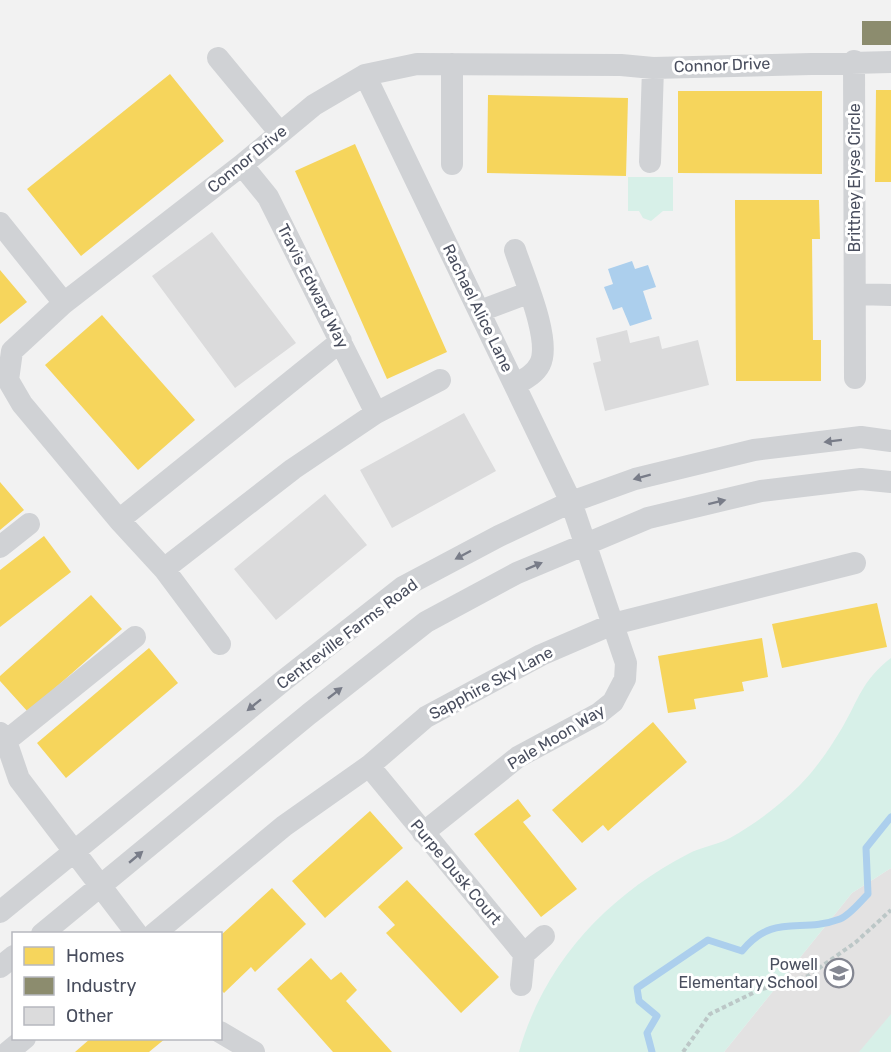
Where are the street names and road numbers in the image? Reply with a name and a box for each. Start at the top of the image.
street label: Connor Drive [673,54,771,76]
street label: Brittney Elyse Circle [845,103,864,253]
street label: Connor Drive [203,121,291,197]
street label: Travis Edward Way [273,221,353,351]
street label: Rachael Alice Lane [439,241,517,375]
street label: Centreville Farms Road [273,575,421,693]
street label: Sapphire Sky Lane [426,642,556,724]
street label: Pale Moon Way [504,700,608,773]
street label: Purpe Dusk Court [407,816,505,928]

